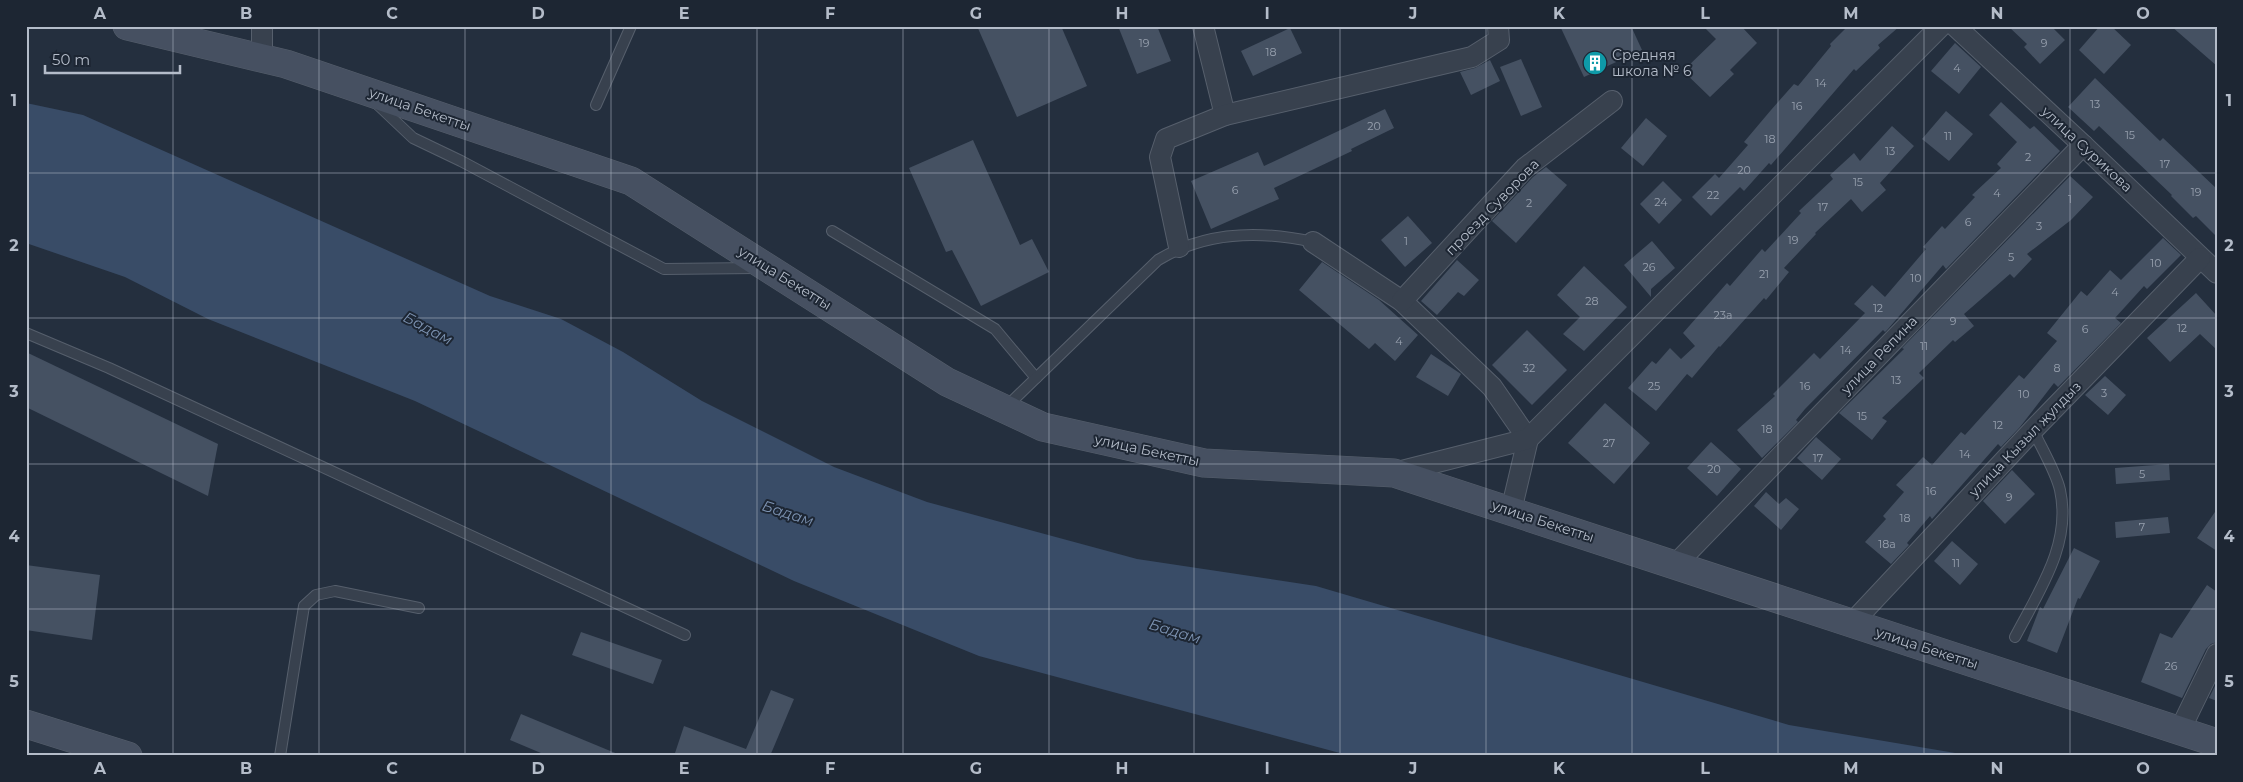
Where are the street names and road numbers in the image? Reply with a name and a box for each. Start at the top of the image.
street label: улица Бекетты [366,83,473,135]
street label: улица Сурикова [2037,102,2136,196]
street label: проезд Суворова [1441,155,1543,259]
street label: улица Бекетты [734,242,835,314]
street label: улица Репина [1836,312,1921,399]
street label: улица Кызыл жулдыз [1964,377,2085,501]
street label: улица Бекетты [1092,430,1201,470]
street label: улица Бекетты [1488,496,1597,546]
street label: улица Бекетты [1872,623,1981,673]

